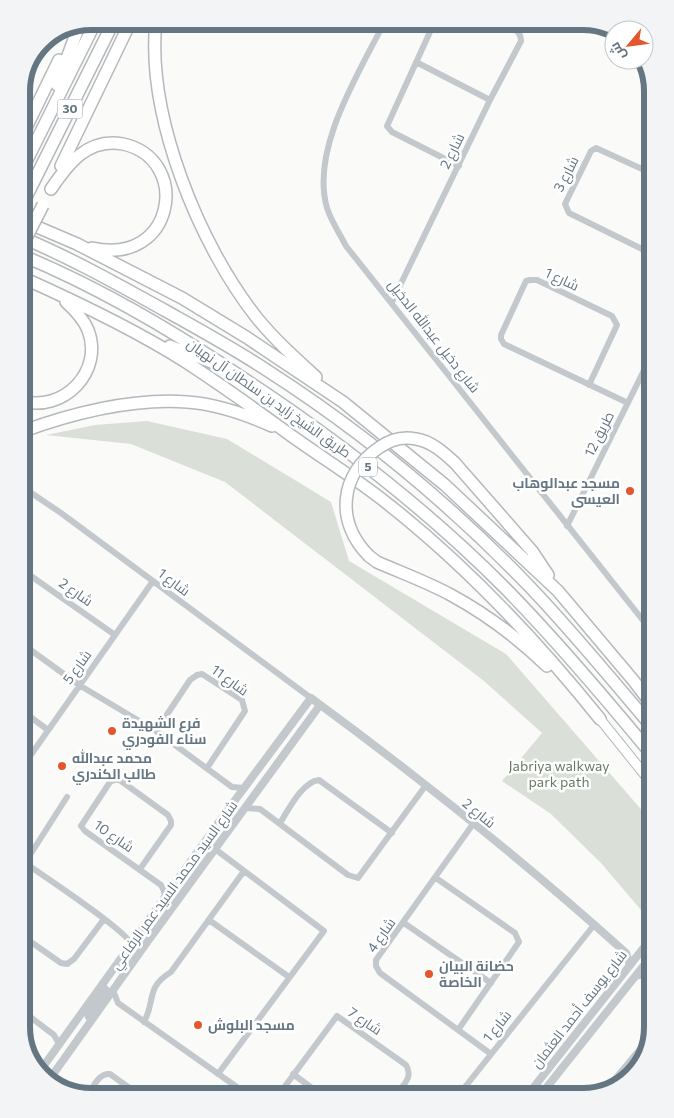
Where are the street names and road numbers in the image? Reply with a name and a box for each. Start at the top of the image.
road number: 30 [58,100,82,118]
street label: شارع 2 [436,130,468,172]
street label: شارع 3 [549,153,583,195]
street label: شارع 1 [542,263,582,295]
street label: شارع دخيل عبدالله الدخيل [384,276,484,396]
street label: طريق الشيخ زايد بن سلطان آل نهيان [183,334,355,462]
street label: طريق 12 [580,408,618,460]
road number: 5 [359,458,377,477]
street label: شارع 1 [154,564,194,600]
street label: شارع 2 [55,574,97,610]
street label: شارع 5 [59,646,95,688]
street label: شارع 11 [208,660,252,700]
street label: شارع 2 [459,794,499,832]
street label: شارع السيد محمد السيد عمر الرفاعي [107,797,244,975]
street label: شارع 10 [90,816,138,856]
street label: شارع 4 [363,914,399,956]
street label: شارع يوسف أحمد العثمان [527,946,631,1072]
street label: شارع 7 [345,1003,385,1039]
street label: شارع 1 [479,1006,515,1046]

